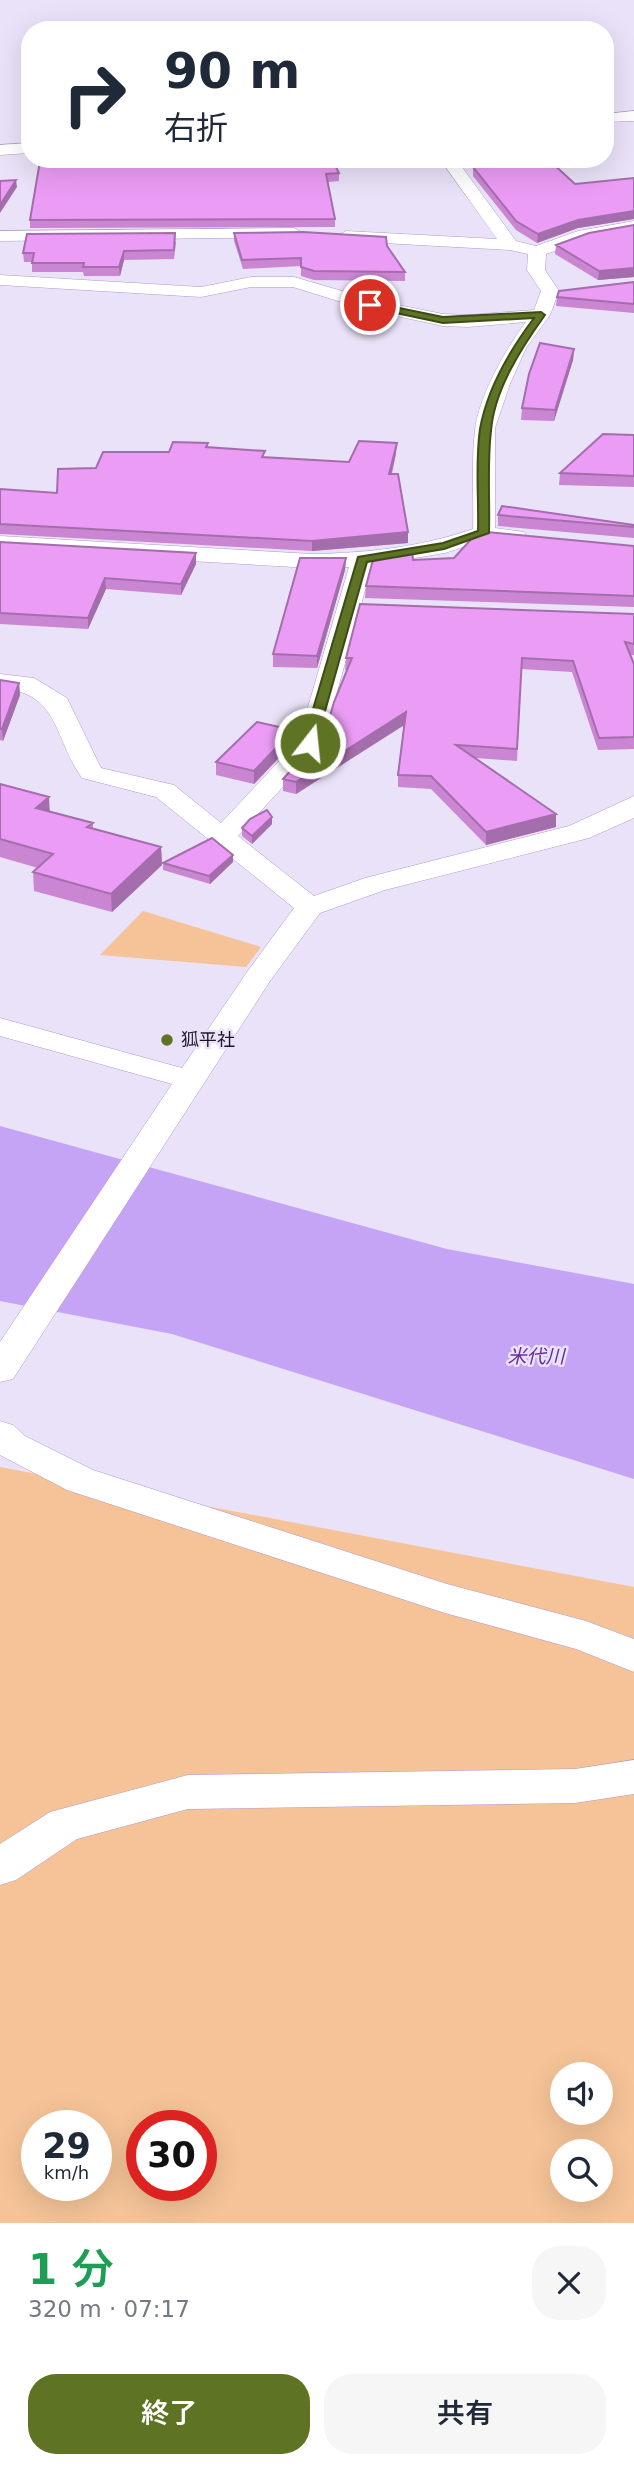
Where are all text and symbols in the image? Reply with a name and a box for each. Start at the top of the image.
text: 90 m [164,43,300,100]
icon: right [49,49,140,140]
text: 右折 [164,109,228,147]
pin [340,275,400,335]
icon: arrive [351,286,389,324]
position arrow [273,706,347,780]
place label: 狐平社 [181,1029,235,1050]
marker: 狐平社 [159,1032,175,1048]
water label: 米代川 [507,1345,566,1367]
map controls [550,2062,613,2202]
button: sound [550,2062,613,2125]
speed limit sign: 30 [126,2110,217,2201]
text: 29 [42,2126,91,2166]
button: search [550,2139,613,2202]
text: km/h [44,2162,89,2183]
text: 1 分 [28,2245,114,2294]
button: close [532,2246,606,2320]
text: 320 m · 07:17 [28,2296,190,2322]
button: 終了 [28,2374,310,2454]
button: 共有 [324,2374,606,2454]

